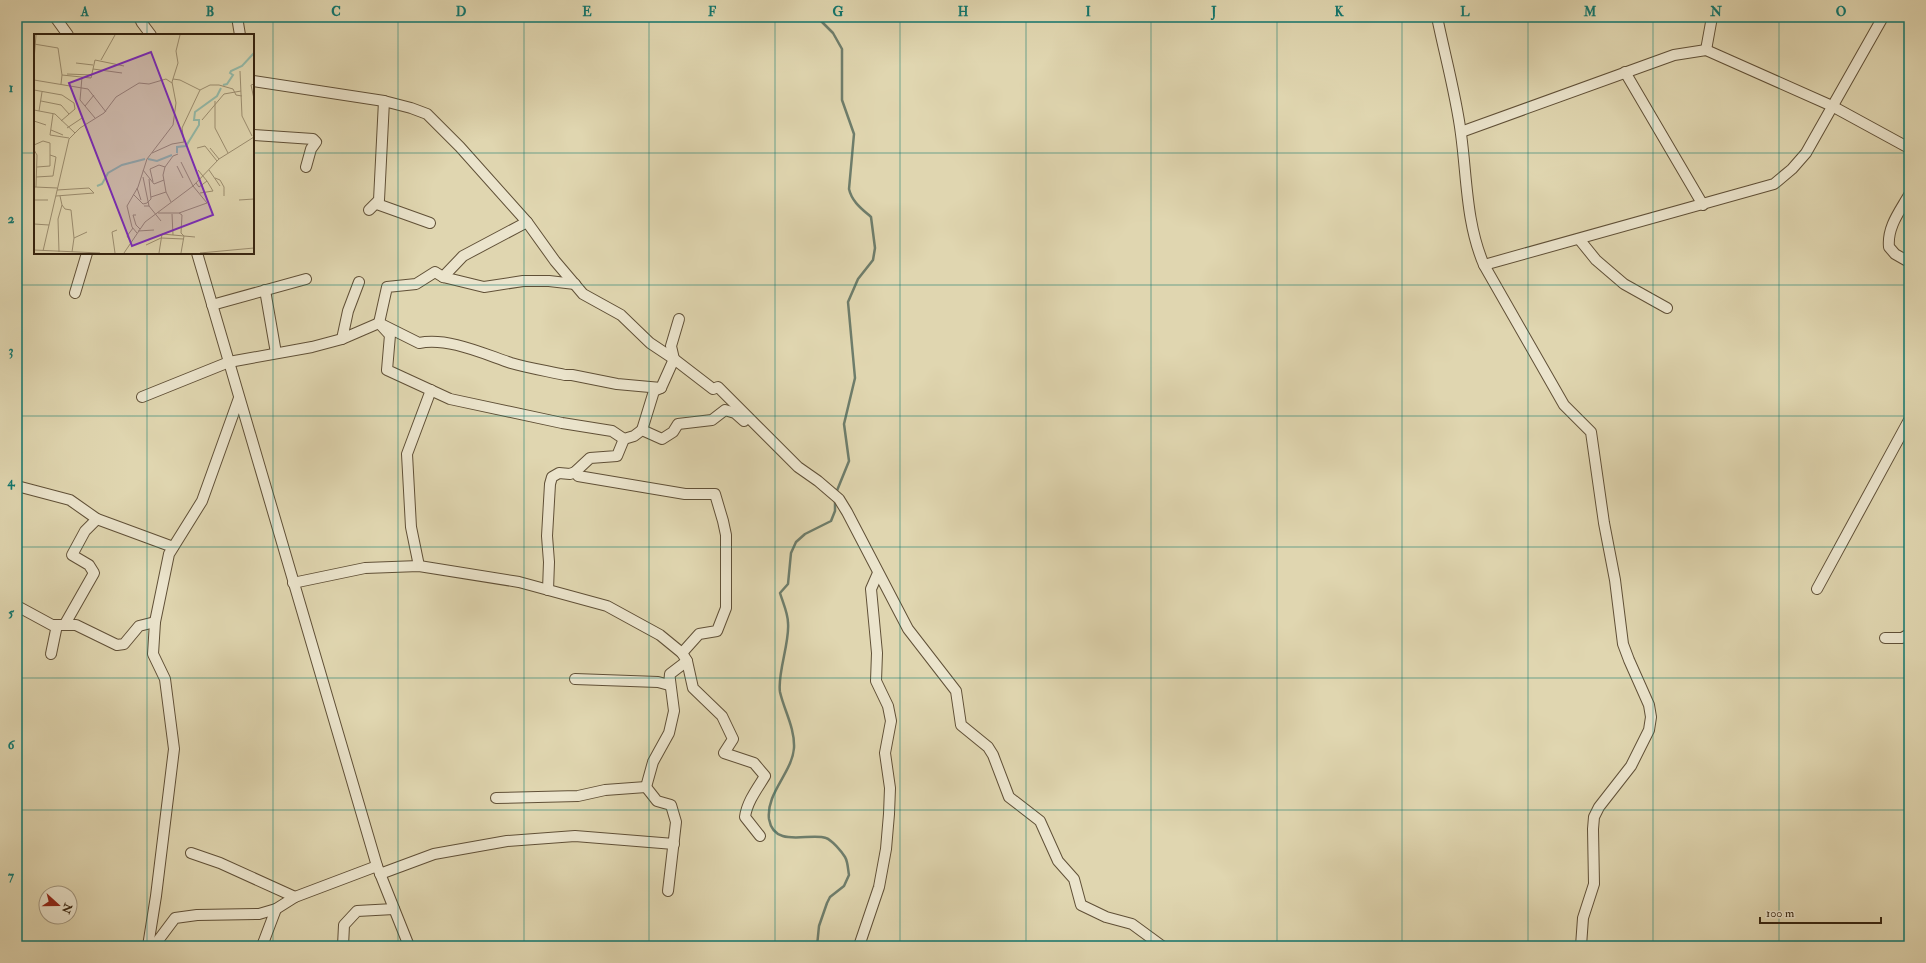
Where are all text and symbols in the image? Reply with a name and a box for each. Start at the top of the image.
text: A [80,4,90,20]
text: B [206,4,214,20]
text: C [331,4,341,20]
text: D [456,4,467,20]
text: E [582,4,592,20]
text: F [708,4,717,20]
text: G [833,4,844,20]
text: H [958,4,969,20]
text: I [1085,4,1091,20]
text: J [1210,4,1217,21]
text: K [1334,4,1344,20]
text: L [1460,4,1470,20]
text: M [1583,4,1597,20]
text: N [1709,4,1722,20]
text: O [1836,4,1847,20]
inset map [34,34,254,254]
text: 1 [9,80,14,96]
text: 2 [8,211,15,227]
text: 3 [9,343,14,359]
text: 4 [6,474,15,490]
text: 5 [8,605,14,621]
text: 6 [8,737,16,753]
text: 7 [8,868,15,884]
north arrow [38,885,78,925]
scale bar [1760,899,1881,925]
text: N [59,901,75,916]
text: 100 m [1766,906,1795,921]

